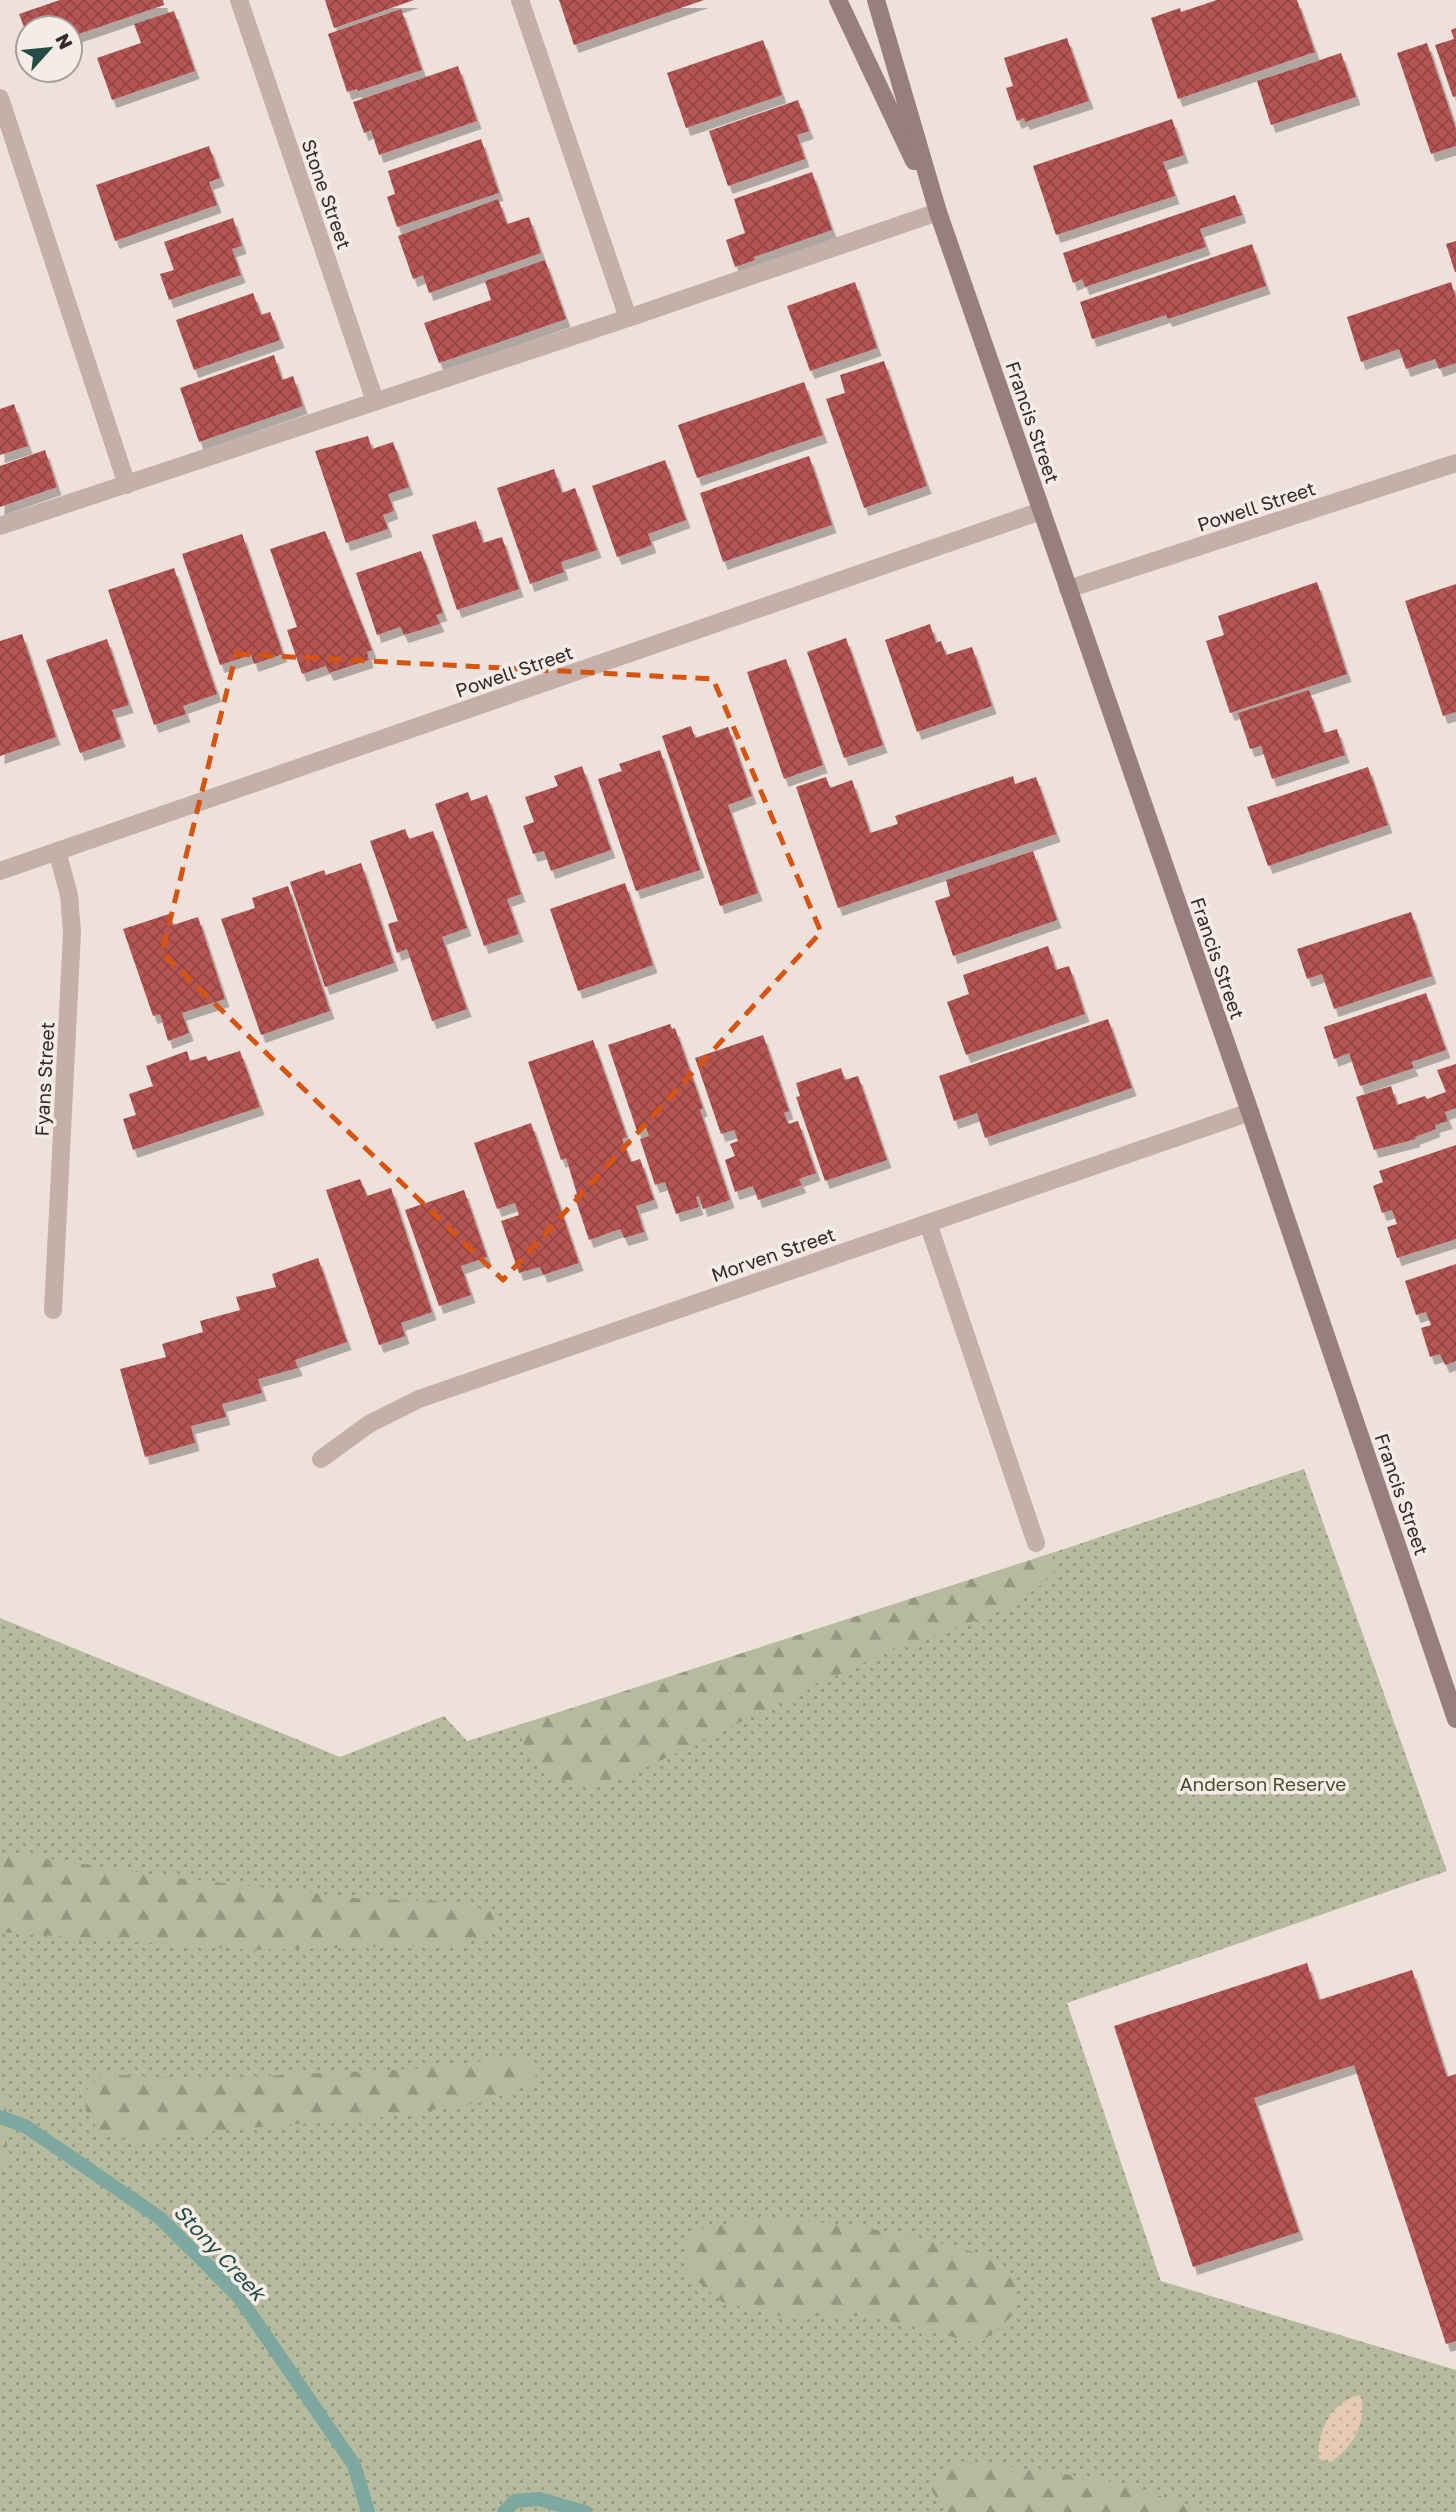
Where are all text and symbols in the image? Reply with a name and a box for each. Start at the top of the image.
north arrow [14,14,84,84]
text: N [51,29,78,53]
street label: Stone Street [297,136,357,252]
street label: Francis Street [1001,358,1065,486]
street label: Powell Street [1194,476,1318,536]
street label: Powell Street [452,640,576,702]
street label: Francis Street [1186,894,1250,1022]
street label: Fyans Street [30,1021,58,1137]
street label: Morven Street [708,1222,838,1286]
street label: Francis Street [1370,1430,1434,1558]
park label: Anderson Reserve [1180,1772,1346,1795]
water label: Stony Creek [169,2199,273,2307]

